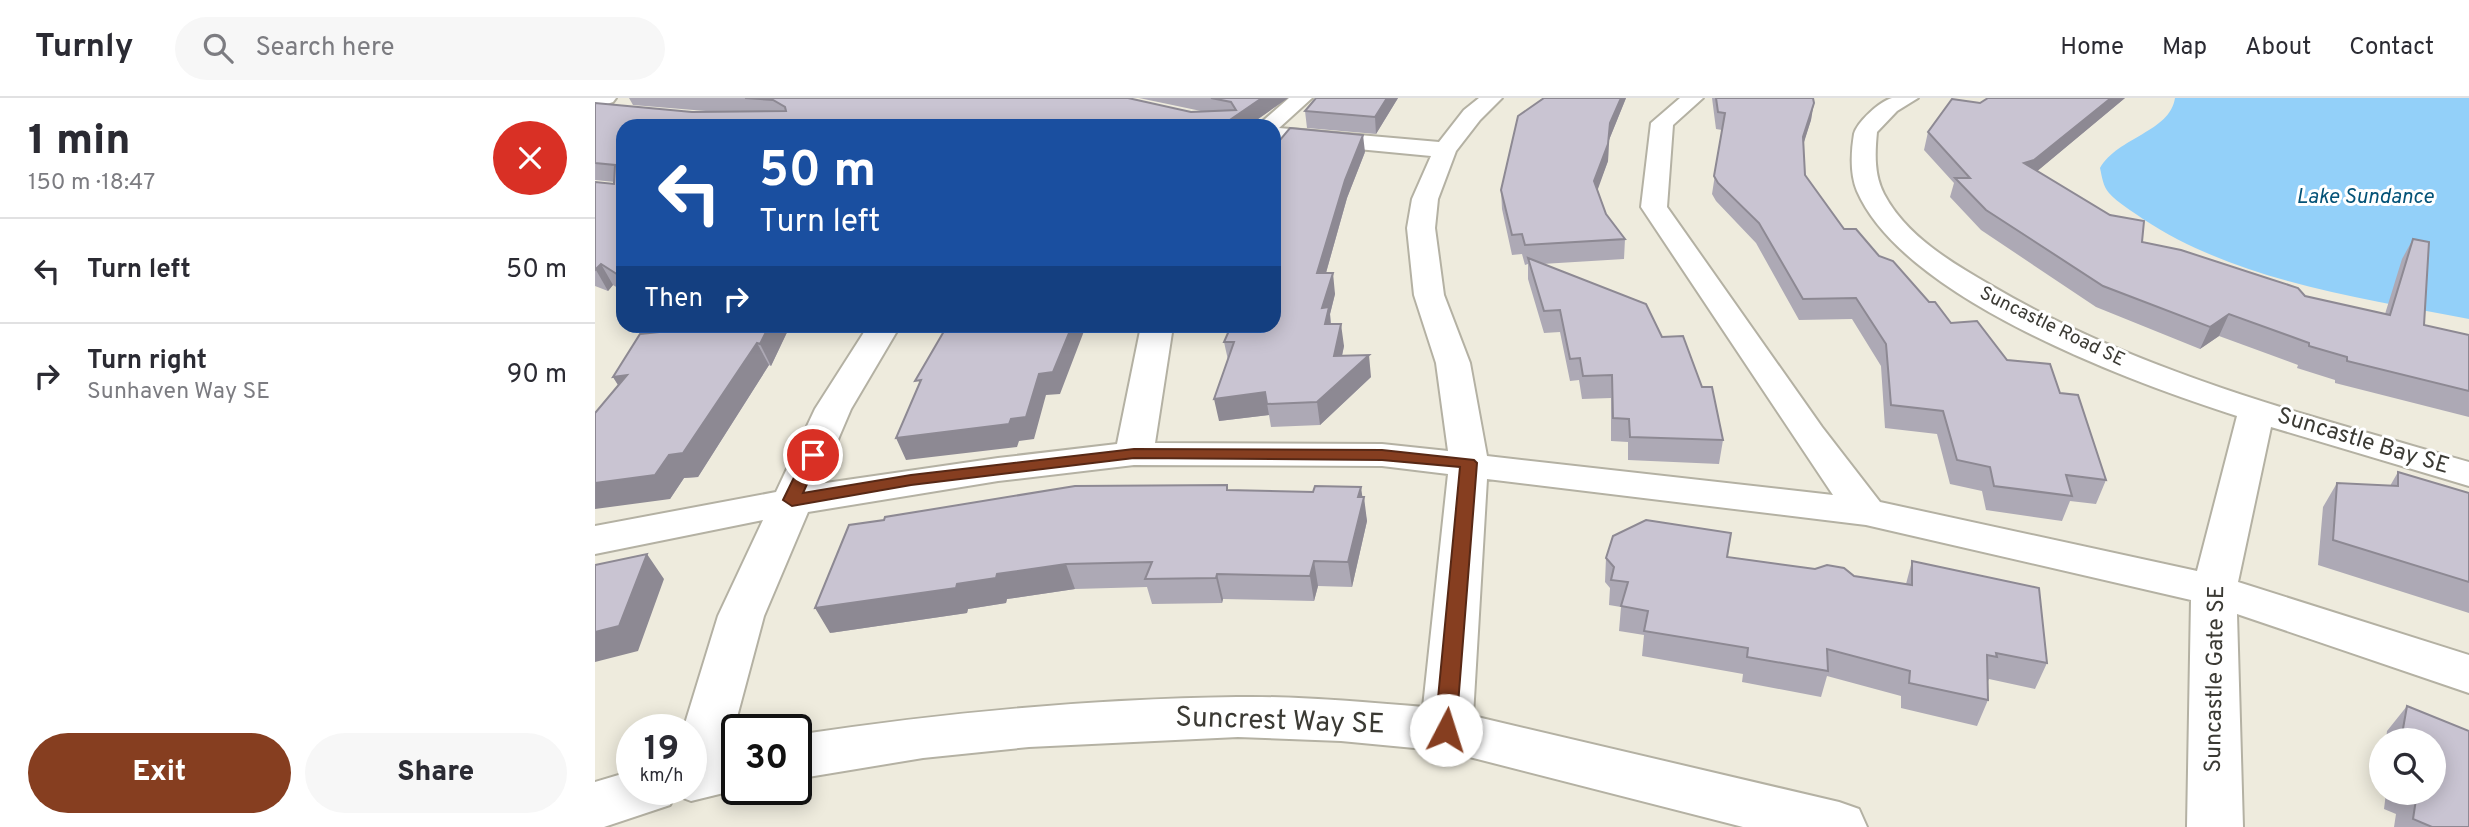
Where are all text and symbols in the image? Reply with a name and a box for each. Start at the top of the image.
search box [175,17,665,80]
text: Turnly [35,27,133,69]
icon: search [199,29,237,67]
text: Search here [255,32,394,65]
text: Home [2060,33,2124,63]
text: Map [2162,33,2207,63]
text: About [2245,33,2311,63]
text: Contact [2349,33,2434,63]
text: 1 min [28,116,131,169]
button: close [493,121,567,195]
text: 50 m [759,142,876,204]
icon: left [644,147,735,238]
text: 150 m · 18:47 [28,169,155,198]
water label: Lake Sundance [2296,184,2435,211]
text: Turn left [759,203,880,243]
icon: left [28,252,66,290]
text: Turn left [87,254,191,287]
text: 50 m [506,254,567,287]
icon: right [717,280,755,318]
street label: Suncastle Road SE [1975,281,2129,373]
text: Then [644,283,703,316]
text: Turn right [87,345,207,378]
icon: right [28,357,66,395]
text: 90 m [507,359,567,392]
text: Sunhaven Way SE [87,378,270,407]
street label: Suncastle Bay SE [2273,402,2453,482]
pin [783,425,843,485]
icon: arrive [794,436,832,474]
street label: Suncastle Gate SE [2200,585,2232,773]
position arrow [1409,693,1483,767]
street label: Suncrest Way SE [1175,700,1385,744]
speed limit sign: 30 [721,714,812,805]
text: 19 [644,728,679,772]
map controls [2369,728,2446,805]
button: search [2369,728,2446,805]
button: Exit [28,733,291,813]
button: Share [305,733,567,813]
text: km/h [640,765,683,788]

